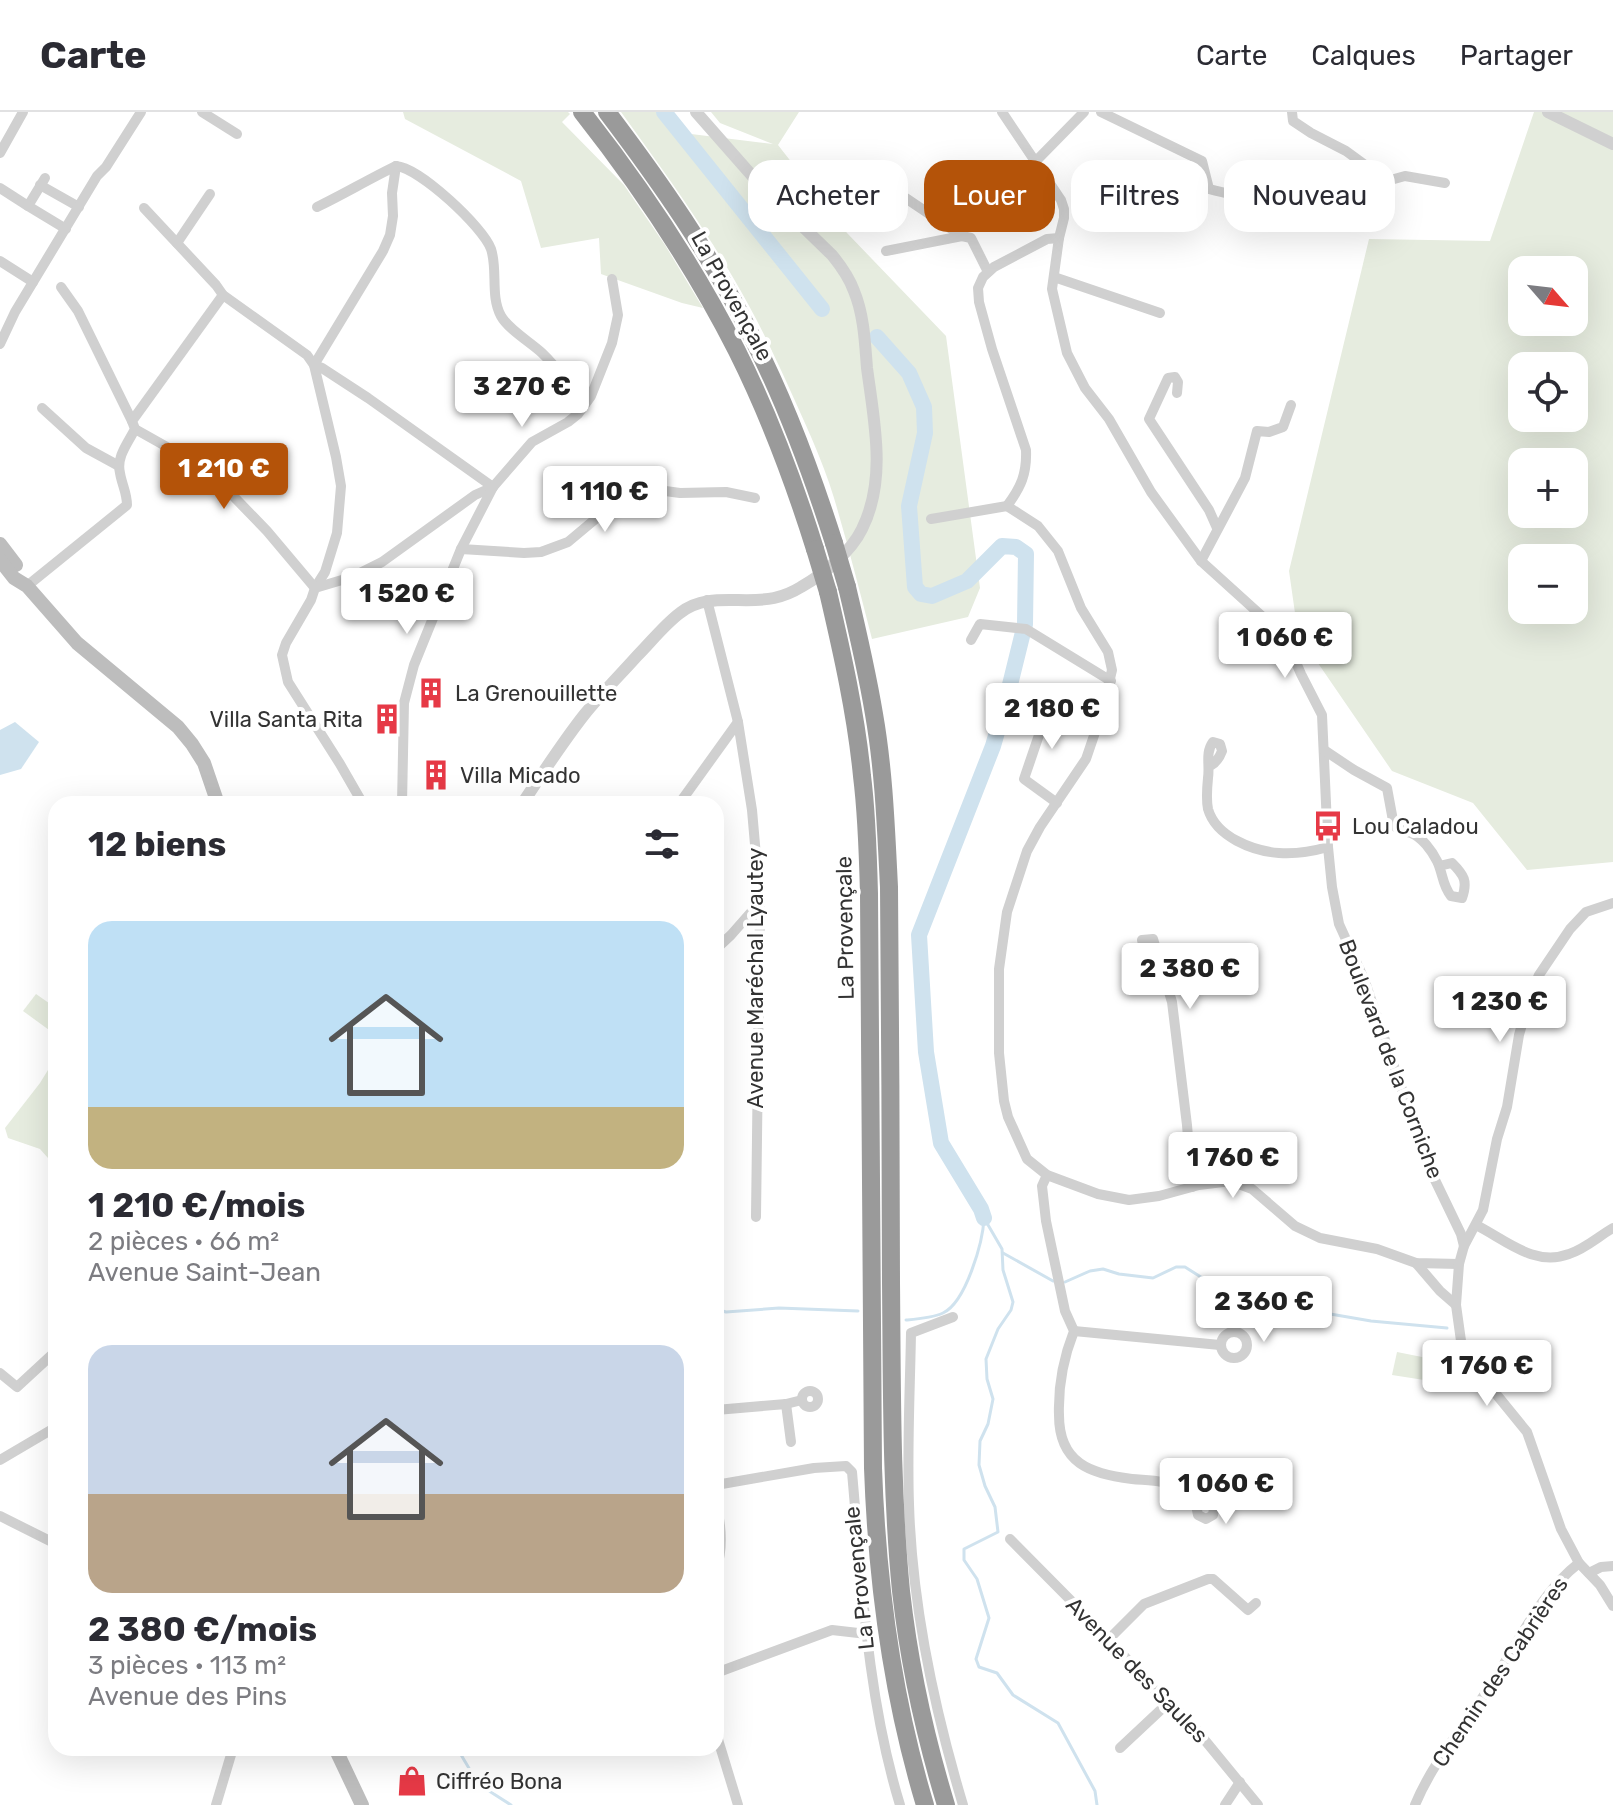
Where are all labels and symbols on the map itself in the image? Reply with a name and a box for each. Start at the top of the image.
street label: La Provençale [685,227,779,365]
north arrow [1508,256,1588,336]
pin: 3 270 € [448,361,596,429]
pin: 1 210 € [150,443,298,511]
pin: 1 110 € [531,466,679,534]
pin: 1 520 € [333,568,481,636]
pin: 1 060 € [1211,612,1359,680]
building icon: La Grenouillette [414,676,448,710]
place label: La Grenouillette [455,680,617,707]
pin: 2 180 € [978,683,1126,751]
building icon: Villa Santa Rita [370,702,404,736]
place label: Villa Santa Rita [209,706,363,733]
building icon: Villa Micado [419,758,453,792]
place label: Villa Micado [460,762,581,789]
bus stop icon: Lou Caladou [1311,809,1345,843]
place label: Lou Caladou [1352,813,1479,840]
street label: Avenue Maréchal Lyautey [742,848,769,1108]
street label: La Provençale [830,856,860,1000]
street label: Boulevard de la Corniche [1333,936,1449,1182]
pin: 2 380 € [1116,943,1264,1011]
pin: 1 230 € [1426,976,1574,1044]
pin: 1 760 € [1159,1132,1307,1200]
pin: 2 360 € [1190,1276,1338,1344]
pin: 1 760 € [1413,1340,1561,1408]
pin: 1 060 € [1152,1458,1300,1526]
street label: La Provençale [838,1505,880,1651]
street label: Chemin des Cabrières [1426,1572,1574,1772]
street label: Avenue des Saules [1060,1591,1214,1749]
shop icon: Ciffréo Bona [395,1764,429,1798]
place label: Ciffréo Bona [436,1768,562,1795]

